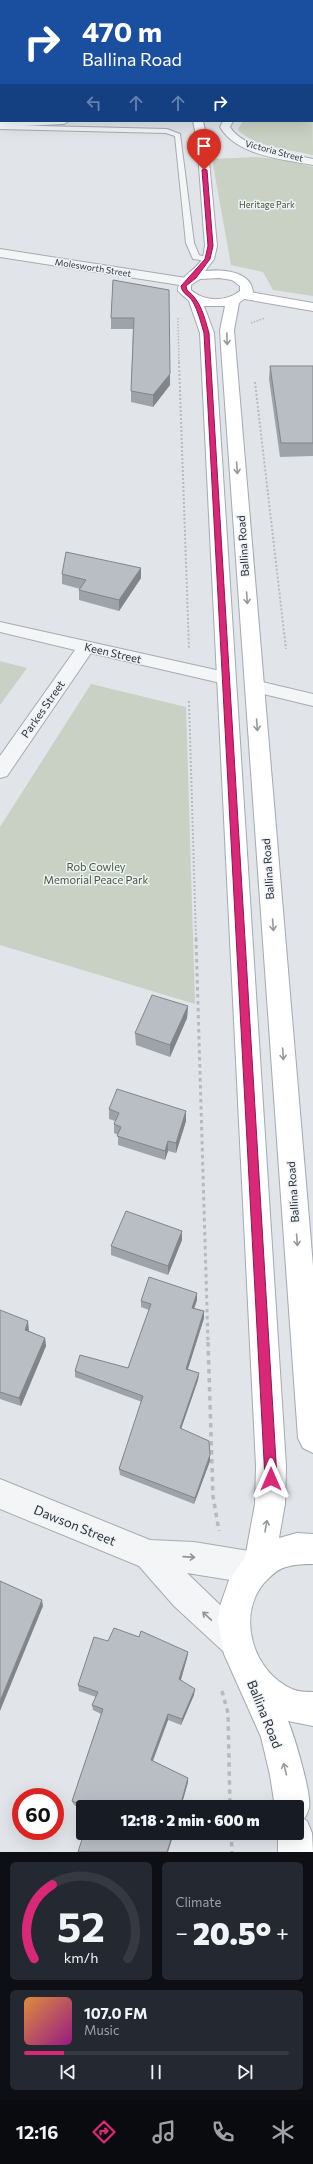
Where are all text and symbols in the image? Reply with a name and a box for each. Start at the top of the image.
text: 470 m [82,14,162,48]
icon: right [16,16,68,68]
text: Ballina Road [82,48,182,70]
icon: left [83,92,105,114]
icon: ahead [125,92,147,114]
icon: ahead [167,92,189,114]
icon: right [209,92,231,114]
pin [187,129,221,170]
icon: arrive [193,135,215,157]
street label: Victoria Street [244,137,305,164]
park label: Heritage Park [239,199,295,210]
street label: Molesworth Street [54,256,132,279]
one-way arrow [223,332,231,345]
one-way arrow [233,461,241,474]
street label: Ballina Road [234,515,251,577]
one-way arrow [244,591,251,604]
street label: Keen Street [83,640,143,665]
street label: Parkes Street [18,677,67,740]
one-way arrow [254,718,261,731]
street label: Ballina Road [259,838,276,900]
park label: Rob Cowley Memorial Peace Park [44,860,149,886]
one-way arrow [269,918,276,931]
one-way arrow [279,1047,286,1060]
street label: Ballina Road [284,1161,301,1223]
one-way arrow [293,1233,300,1246]
position arrow [250,1458,292,1500]
street label: Dawson Street [32,1501,118,1549]
one-way arrow [262,1520,270,1533]
one-way arrow [182,1554,195,1561]
one-way arrow [202,1611,213,1620]
street label: Ballina Road [244,1678,286,1750]
one-way arrow [281,1762,289,1775]
speed limit sign: 60 [12,1788,64,1840]
text: 12:18 · 2 min · 600 m [120,1811,260,1829]
text: Climate [176,1894,221,1910]
text: 52 [57,1900,105,1951]
text: 20.5° [193,1914,271,1951]
text: − [176,1919,188,1946]
text: + [276,1919,289,1946]
text: km/h [63,1948,98,1966]
text: 107.0 FM [84,2004,147,2022]
text: Music [84,2022,119,2038]
icon: previous [57,2061,79,2083]
icon: pause [145,2061,167,2083]
icon: next [234,2061,256,2083]
icon: directions [90,2118,118,2146]
icon: music [150,2118,178,2146]
icon: phone [209,2118,237,2146]
icon: climate [269,2118,297,2146]
text: 12:16 [16,2121,58,2143]

